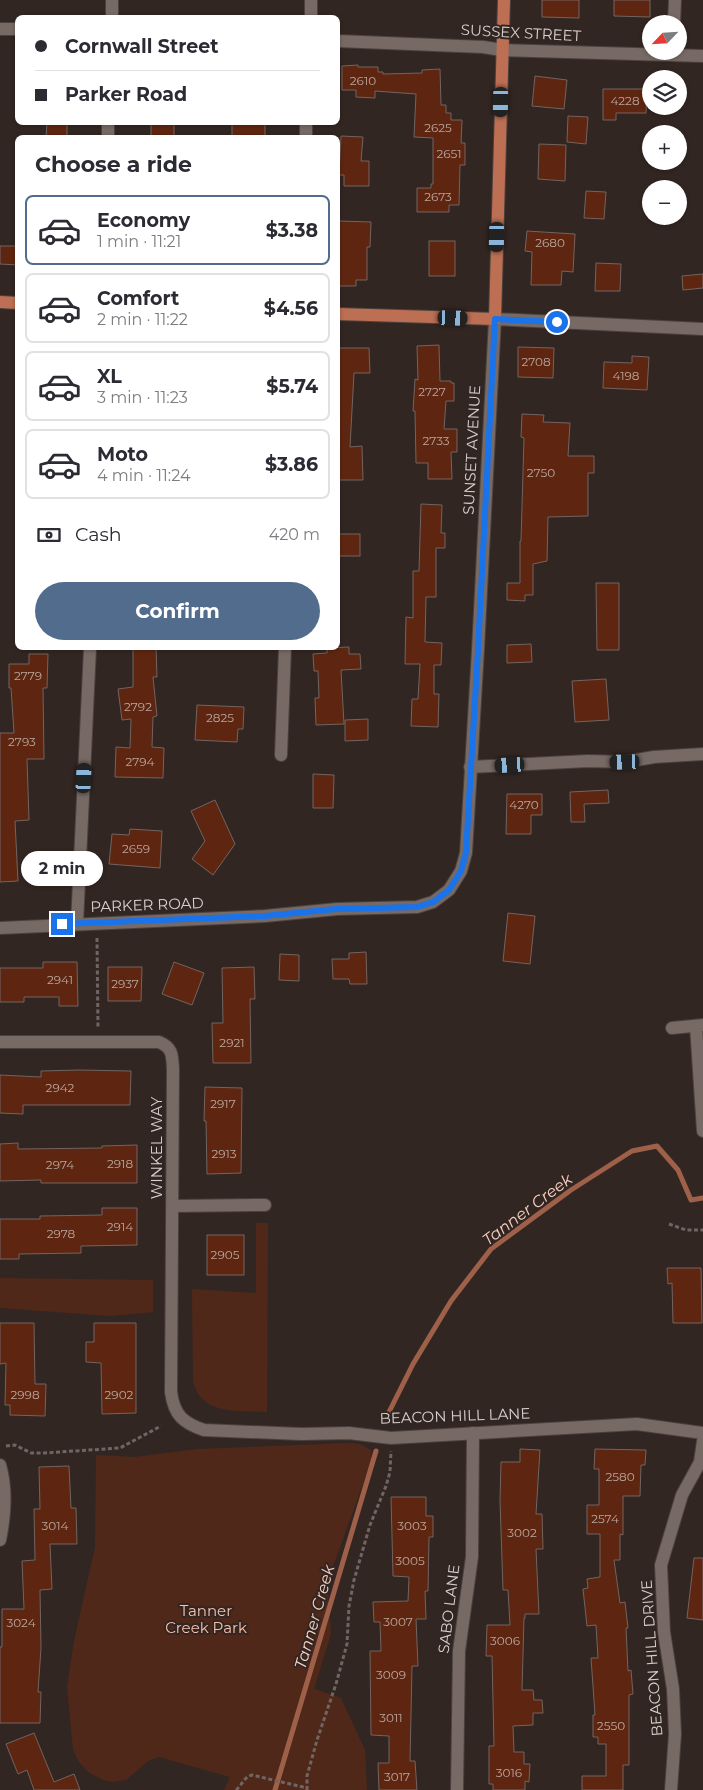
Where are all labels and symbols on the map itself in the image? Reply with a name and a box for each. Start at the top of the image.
north arrow [642,15,688,60]
street label: SUSSEX STREET [460,20,582,45]
house number: 2610 [350,73,376,88]
car [493,87,508,117]
house number: 4228 [610,93,640,108]
house number: 2625 [424,120,452,135]
house number: 2651 [436,146,462,161]
house number: 2673 [424,189,452,204]
car [489,222,504,252]
house number: 2680 [535,235,565,250]
car [437,310,468,326]
route start [546,311,568,333]
house number: 2708 [521,354,551,369]
house number: 4198 [613,368,640,383]
house number: 2727 [418,384,446,399]
street label: SUNSET AVENUE [459,385,484,515]
house number: 2733 [422,433,450,448]
house number: 2750 [527,465,555,480]
house number: 2779 [14,668,42,683]
house number: 2792 [124,699,152,714]
house number: 2825 [206,710,234,725]
house number: 2793 [8,734,36,749]
house number: 2794 [125,754,155,769]
car [609,754,640,770]
car [494,757,525,773]
car [75,763,92,793]
house number: 4270 [509,797,539,812]
house number: 2659 [122,841,150,856]
callout: 2 min [21,852,103,886]
street label: PARKER ROAD [90,893,204,916]
route end [51,913,73,935]
house number: 2941 [47,972,73,987]
house number: 2937 [111,976,139,991]
house number: 2921 [219,1035,245,1050]
house number: 2942 [46,1080,75,1095]
street label: WINKEL WAY [147,1096,166,1199]
house number: 2917 [210,1096,236,1111]
house number: 2913 [211,1146,237,1161]
house number: 2918 [107,1156,133,1171]
house number: 2974 [46,1157,74,1172]
water label: Tanner Creek [479,1169,577,1249]
house number: 2914 [107,1219,133,1234]
house number: 2978 [47,1226,76,1241]
house number: 2905 [211,1247,240,1262]
house number: 2998 [10,1387,40,1402]
house number: 2902 [105,1387,134,1402]
street label: BEACON HILL LANE [379,1403,531,1428]
house number: 2580 [605,1469,635,1484]
house number: 2574 [591,1511,619,1526]
house number: 3014 [42,1518,69,1533]
house number: 3003 [397,1518,427,1533]
house number: 3002 [507,1525,537,1540]
house number: 3005 [395,1553,425,1568]
water label: Tanner Creek [291,1561,339,1671]
street label: SABO LANE [434,1563,463,1655]
street label: BEACON HILL DRIVE [637,1579,666,1737]
park label: Tanner Creek Park [165,1601,247,1637]
house number: 3007 [383,1614,413,1629]
house number: 3024 [6,1615,36,1630]
house number: 3006 [490,1633,520,1648]
house number: 3009 [376,1667,406,1682]
house number: 3011 [379,1710,403,1725]
house number: 2550 [597,1718,625,1733]
house number: 3016 [496,1765,522,1780]
house number: 3017 [384,1769,410,1784]

